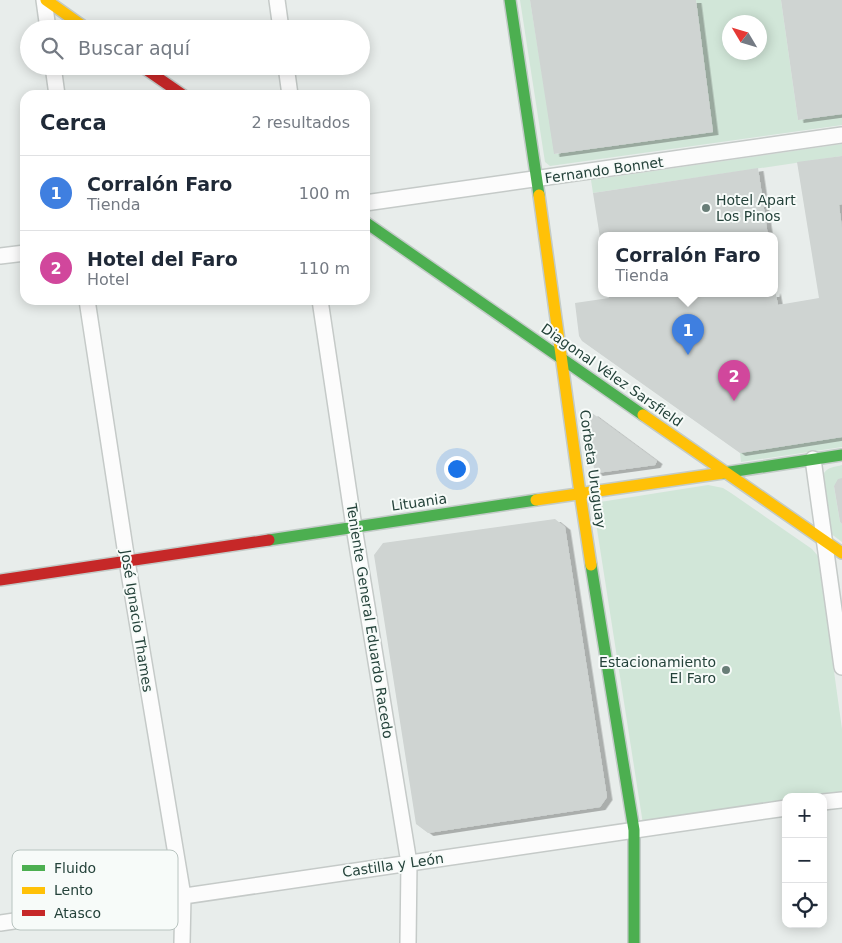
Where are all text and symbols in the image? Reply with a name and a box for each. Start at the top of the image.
north arrow [722,15,767,60]
search box [20,20,370,75]
icon: search [38,34,66,62]
text: Buscar aquí [78,37,190,59]
text: Cerca [40,111,107,135]
text: 2 resultados [251,113,350,132]
street label: Fernando Bonnet [544,154,665,186]
text: Corralón Faro [87,173,232,195]
text: 1 [50,184,62,203]
text: 100 m [299,184,350,203]
place label: Hotel Apart Los Pinos [716,192,796,224]
text: Tienda [87,195,141,214]
marker: Hotel Apart Los Pinos [700,202,712,214]
popup [598,232,778,297]
text: Corralón Faro [615,244,761,266]
text: Hotel del Faro [87,248,238,270]
text: 2 [50,259,62,278]
text: 110 m [299,259,350,278]
text: Tienda [615,266,669,285]
text: Hotel [87,270,129,289]
pin: 1 [672,314,704,355]
street label: Diagonal Vélez Sarsfield [538,320,686,430]
pin: 2 [718,360,750,401]
street label: Corbeta Uruguay [577,409,609,529]
your location [444,456,470,482]
street label: Lituania [390,490,448,514]
street label: Teniente General Eduardo Racedo [343,501,396,740]
street label: José Ignacio Thames [118,548,156,693]
place label: Estacionamiento El Faro [599,654,716,686]
marker: Estacionamiento El Faro [720,664,732,676]
map controls [782,793,827,928]
button: + [782,793,827,838]
button: − [782,838,827,883]
legend [12,850,178,930]
street label: Castilla y León [341,850,445,880]
text: Fluido [54,860,96,876]
text: Lento [54,882,93,898]
button: locate [782,883,827,928]
text: Atasco [54,905,101,921]

